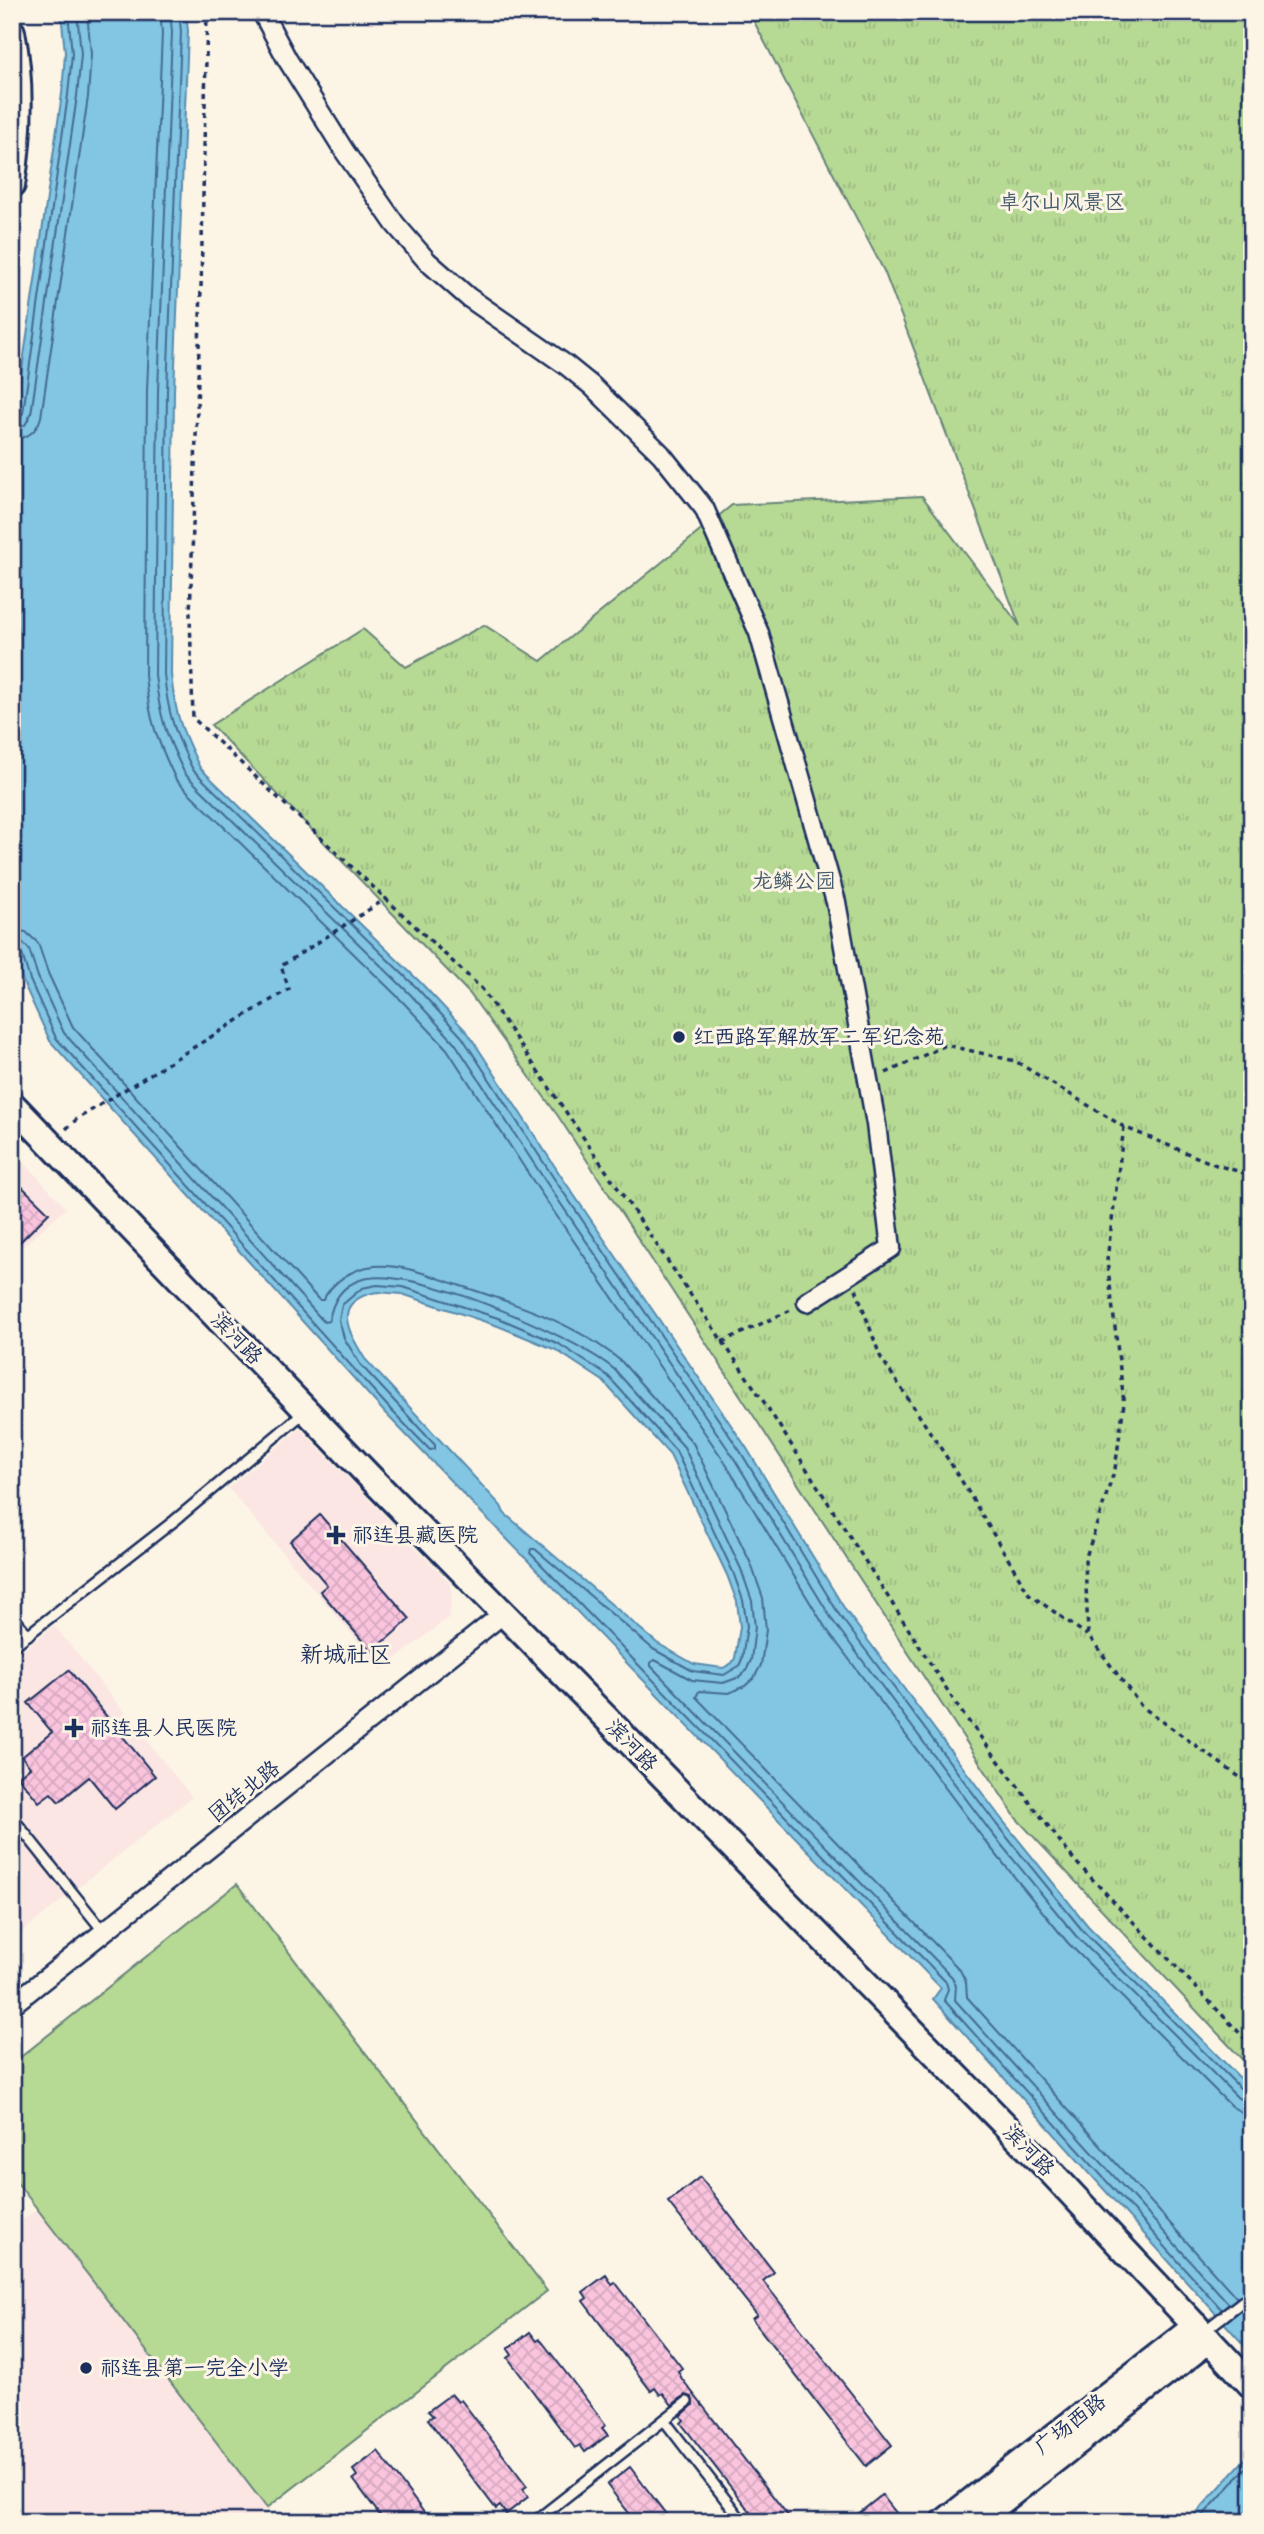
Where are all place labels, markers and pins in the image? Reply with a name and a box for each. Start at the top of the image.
place label: 红西路军解放军二军纪念苑 [693,1022,945,1049]
marker: 红西路军解放军二军纪念苑 [671,1029,687,1045]
place label: 祁连县藏医院 [352,1520,478,1547]
marker: 祁连县藏医院 [326,1525,346,1545]
place label: 祁连县人民医院 [90,1713,237,1740]
marker: 祁连县人民医院 [64,1718,84,1738]
place label: 祁连县第一完全小学 [100,2353,289,2380]
marker: 祁连县第一完全小学 [78,2360,94,2376]

